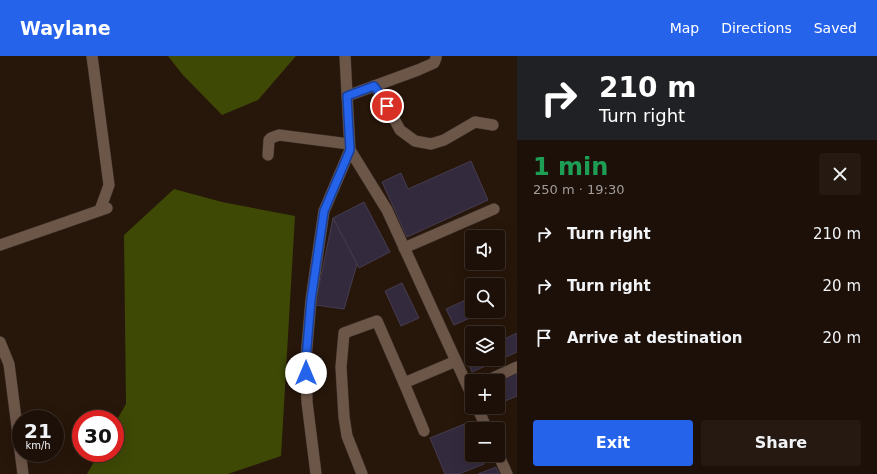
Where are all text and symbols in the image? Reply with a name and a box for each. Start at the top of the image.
text: Waylane [20,17,111,39]
text: Map [670,20,699,36]
text: Directions [721,20,792,36]
text: Saved [814,20,857,36]
text: 210 m [599,71,696,104]
icon: right [533,72,585,124]
pin [370,89,404,123]
icon: arrive [376,95,398,117]
text: Turn right [599,105,685,126]
text: 1 min [533,153,608,181]
button: close [819,153,861,195]
text: 250 m · 19:30 [533,182,624,197]
icon: right [533,223,555,245]
text: Turn right [567,225,651,243]
text: 210 m [813,225,861,243]
map controls [465,230,505,462]
button: sound [465,230,505,270]
icon: right [533,275,555,297]
text: Turn right [567,277,651,295]
text: 20 m [823,277,861,295]
button: search [465,278,505,318]
button: layers [465,326,505,366]
icon: arrive [533,327,555,349]
text: Arrive at destination [567,329,742,347]
text: 20 m [823,329,861,347]
position arrow [285,352,327,394]
button: + [465,374,505,414]
speed limit sign: 30 [72,410,124,462]
text: 21 [24,419,52,443]
button: Exit [533,420,693,466]
button: Share [701,420,861,466]
button: − [465,422,505,462]
text: km/h [25,440,51,451]

